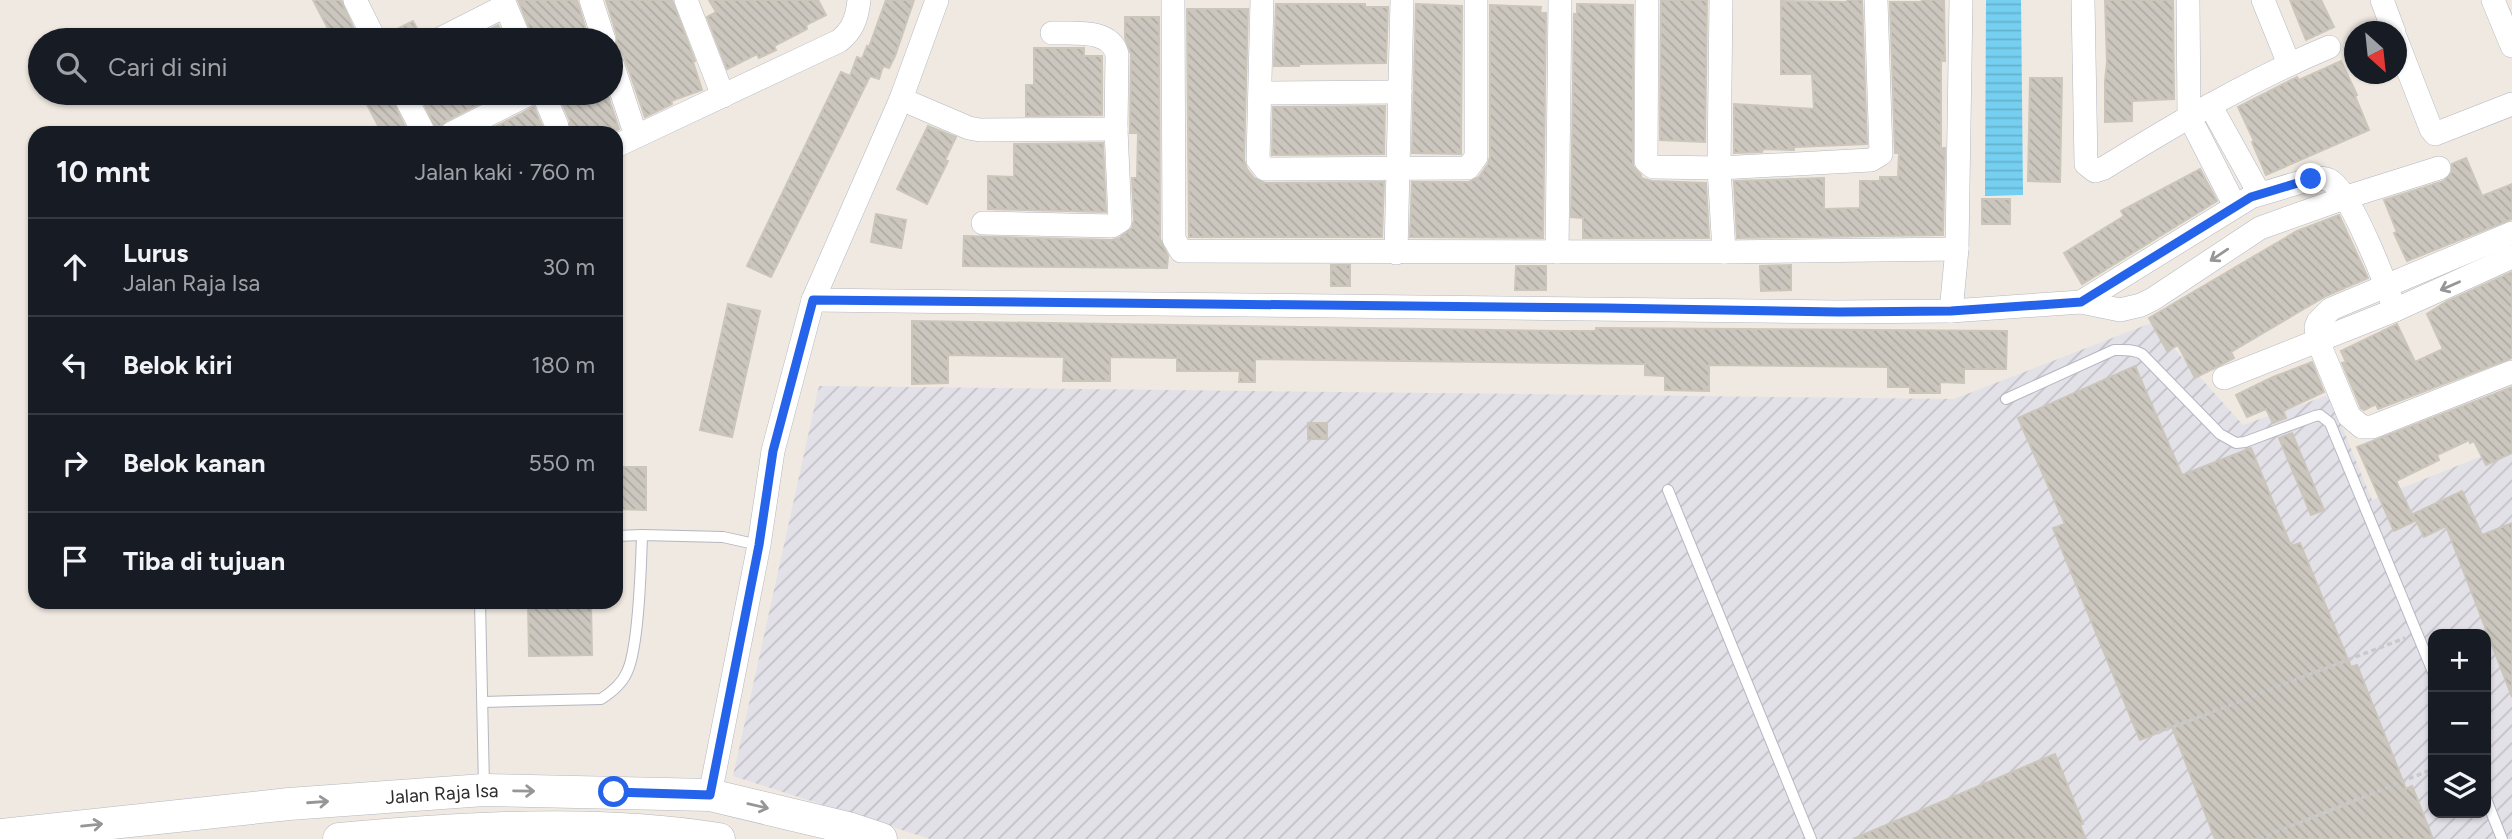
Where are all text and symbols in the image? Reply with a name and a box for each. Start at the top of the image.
north arrow [2344,21,2407,84]
search box [28,28,623,105]
icon: search [52,48,90,86]
text: Cari di sini [108,51,228,83]
text: 10 mnt [56,153,151,190]
text: Jalan kaki · 760 m [414,158,595,186]
route end [2295,163,2326,194]
text: Lurus [123,237,188,269]
icon: ahead [56,248,94,286]
one-way arrow [2210,248,2229,263]
text: 30 m [542,253,595,281]
text: Jalan Raja Isa [123,269,260,297]
one-way arrow [2440,280,2461,293]
icon: left [56,346,94,384]
text: Belok kiri [123,349,232,381]
text: 180 m [531,351,595,379]
icon: right [56,444,94,482]
text: Belok kanan [123,447,266,479]
text: 550 m [529,449,595,477]
icon: arrive [56,542,94,580]
text: Tiba di tujuan [123,545,285,577]
map controls [2428,629,2491,818]
button: + [2428,629,2491,692]
button: − [2428,692,2491,755]
button: layers [2428,755,2491,818]
route start [598,776,629,807]
street label: Jalan Raja Isa [385,779,499,809]
one-way arrow [513,784,536,797]
one-way arrow [307,795,329,808]
one-way arrow [746,800,769,813]
one-way arrow [80,819,103,832]

